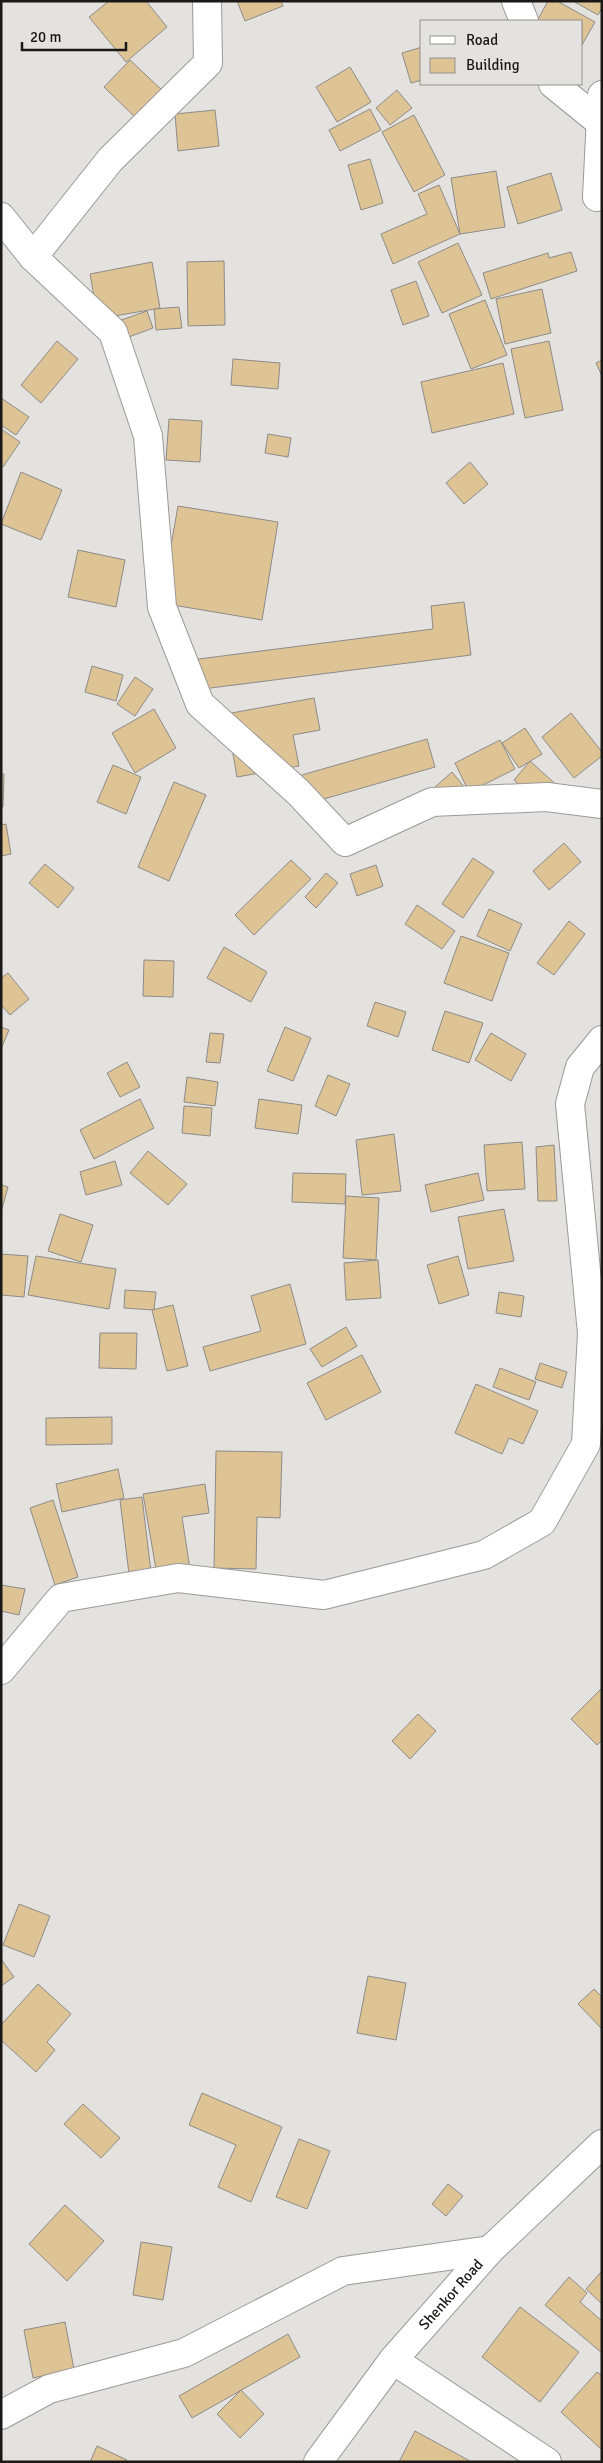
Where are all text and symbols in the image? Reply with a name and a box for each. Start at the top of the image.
scale bar [22,20,126,52]
legend [420,20,583,85]
text: 20 m [30,28,61,46]
text: Road [466,31,498,49]
text: Building [466,56,520,74]
street label: Shenkor Road [415,2255,487,2333]

